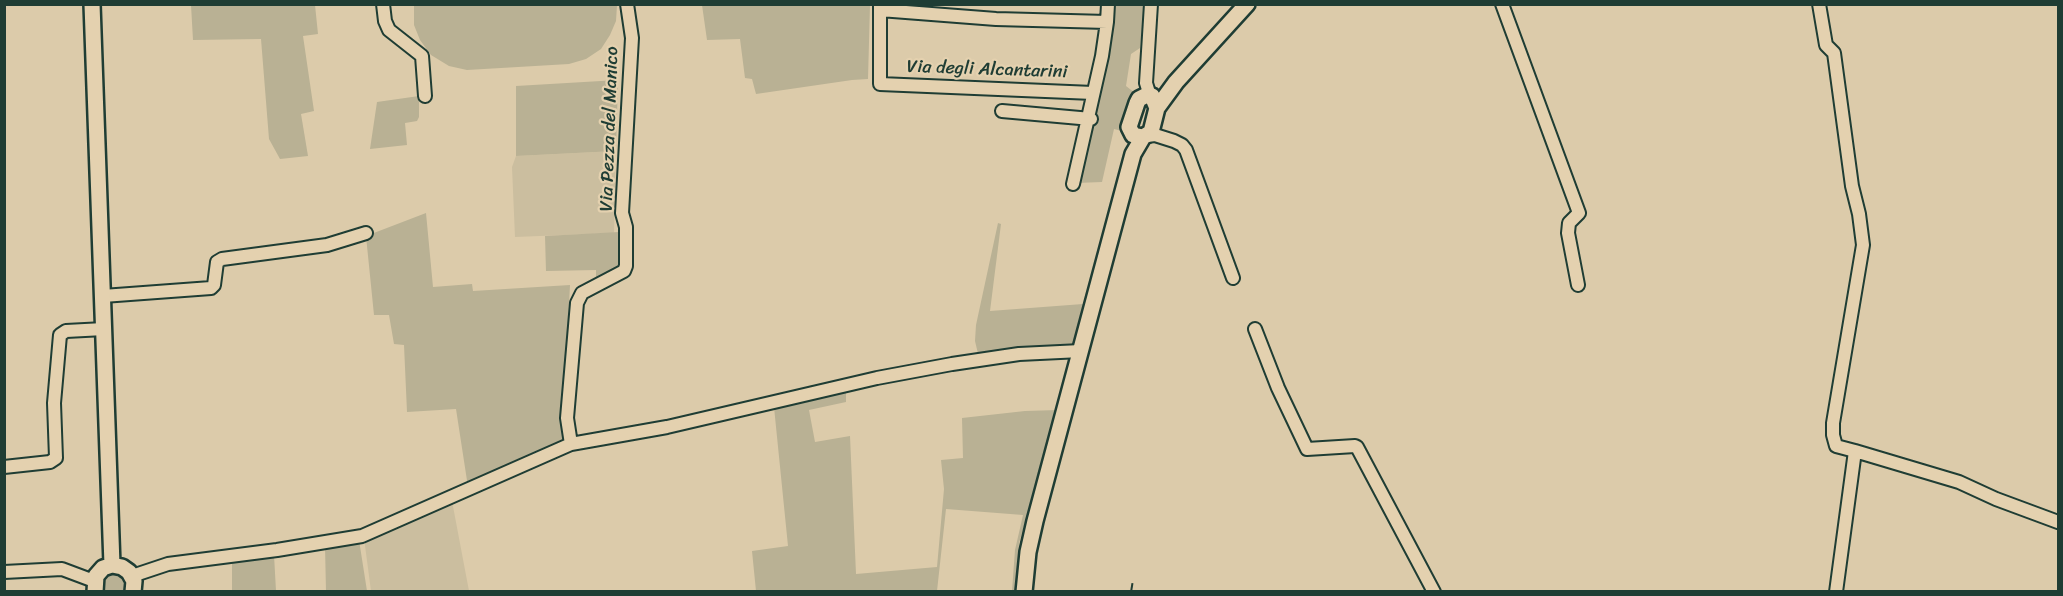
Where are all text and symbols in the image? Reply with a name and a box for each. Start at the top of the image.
street label: Via Pezza del Manico [596,46,624,212]
street label: Via degli Alcantarini [906,56,1068,84]

